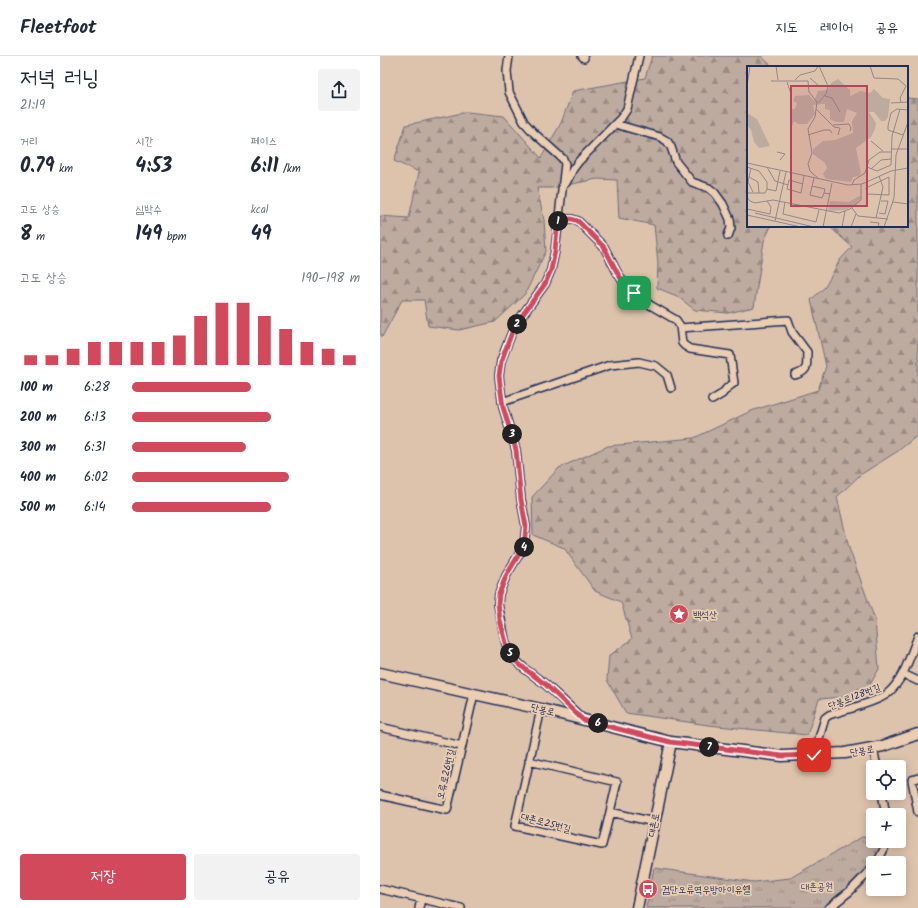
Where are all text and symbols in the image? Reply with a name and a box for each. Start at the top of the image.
text: Fleetfoot [20,13,97,43]
text: 지도 [775,17,798,39]
text: 레이어 [820,17,853,39]
text: 공유 [875,17,898,39]
text: 저녁 러닝 [20,62,99,97]
inset map [747,66,908,227]
button: share [318,69,360,111]
text: 21:19 [20,95,45,116]
text: 거리 [20,133,38,151]
text: 시간 [135,133,153,151]
text: 페이스 [251,133,277,151]
text: 0.79 [20,151,55,183]
text: 4:53 [135,151,172,183]
text: 6:11 [251,151,279,183]
text: km [55,160,73,178]
text: /km [279,160,301,178]
text: 고도 상승 [20,201,60,219]
text: 심박수 [135,201,162,219]
text: kcal [251,201,269,219]
pin: 1 [548,211,568,231]
text: 1 [556,212,560,230]
text: 8 [20,219,32,251]
text: 149 [135,219,162,251]
text: 49 [251,219,272,251]
text: m [32,228,45,246]
text: bpm [162,228,187,246]
text: 고도 상승 [20,268,67,289]
text: 190–198 m [301,268,360,289]
pin [617,276,651,310]
icon: arrive [623,282,645,304]
pin: 2 [507,314,527,334]
text: 2 [514,315,520,333]
text: 100 m [20,377,53,398]
text: 6:28 [84,377,110,398]
text: 200 m [20,407,57,428]
text: 6:13 [84,407,106,428]
pin: 3 [502,424,522,444]
text: 3 [509,425,515,443]
text: 300 m [20,437,56,458]
text: 6:31 [84,437,106,458]
text: 400 m [20,467,56,488]
text: 6:02 [84,467,108,488]
text: 500 m [20,497,56,518]
text: 6:14 [84,497,106,518]
pin: 4 [514,537,534,557]
text: 4 [521,538,527,556]
place icon: 백석산 [668,603,690,625]
place label: 백석산 [693,607,717,623]
pin: 5 [500,643,520,663]
text: 5 [507,644,513,662]
street label: 단봉로128번길 [826,680,883,714]
street label: 단봉로 [529,699,556,721]
pin: 6 [588,713,608,733]
text: 6 [595,714,601,732]
pin: 7 [699,737,719,757]
text: 7 [706,738,712,756]
pin [797,738,831,772]
street label: 단봉로 [849,741,875,761]
icon: check [803,744,825,766]
street label: 오류로26번길 [432,747,460,801]
map controls [866,760,906,896]
button: locate [866,760,906,800]
button: + [866,808,906,848]
street label: 대촌로25번길 [519,809,573,837]
street label: 대촌로 [644,812,664,839]
button: 저장 [20,854,186,900]
button: 공유 [194,854,360,900]
button: − [866,856,906,896]
bus stop icon: 검단오류역우방아이유쉘 [637,878,659,900]
park label: 대촌공원 [801,879,833,895]
place label: 검단오류역우방아이유쉘 [662,882,751,898]

